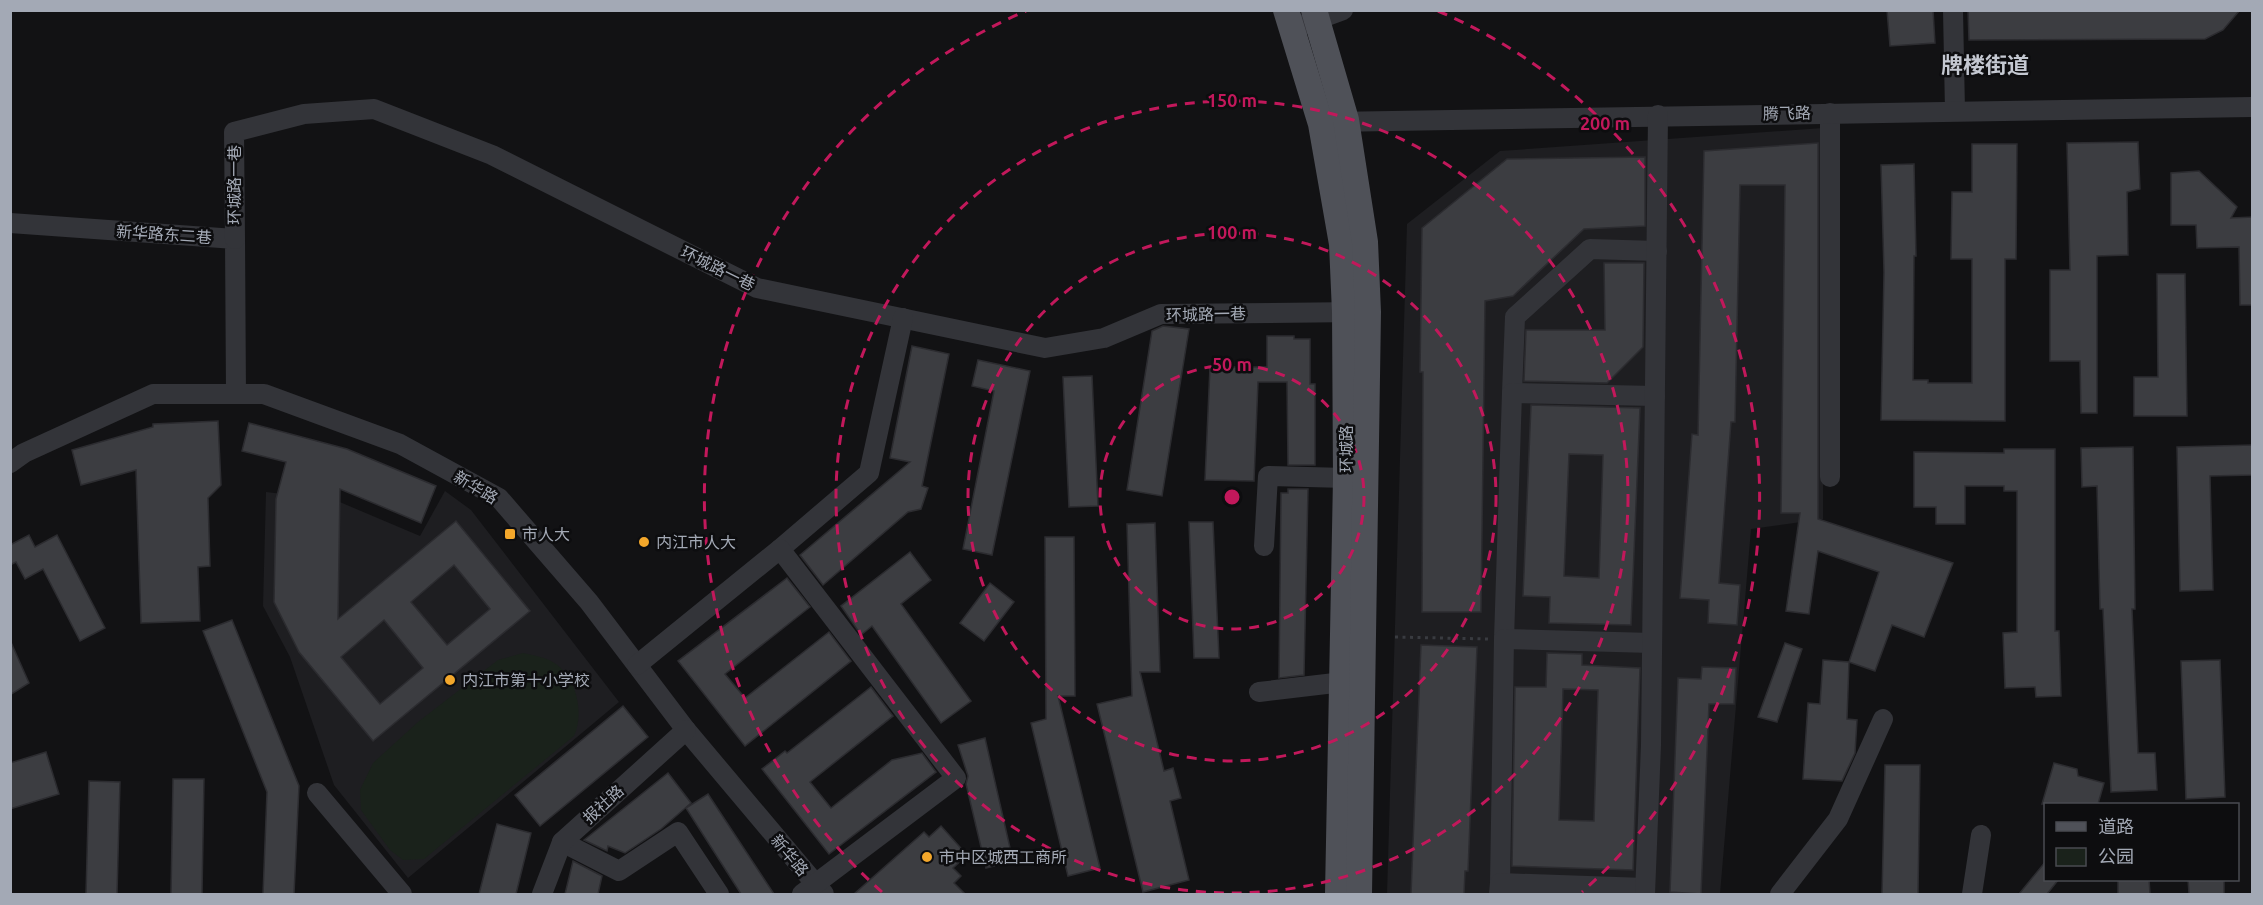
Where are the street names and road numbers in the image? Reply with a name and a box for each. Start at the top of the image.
street label: 腾飞路 [1763,104,1811,122]
street label: 环城路一巷 [225,145,243,225]
street label: 新华路东二巷 [115,222,213,246]
street label: 环城路一巷 [678,242,758,294]
street label: 环城路一巷 [1166,304,1246,324]
street label: 环城路 [1337,425,1355,473]
street label: 新华路 [451,467,501,507]
street label: 报社路 [579,781,627,827]
street label: 新华路 [768,831,812,879]

